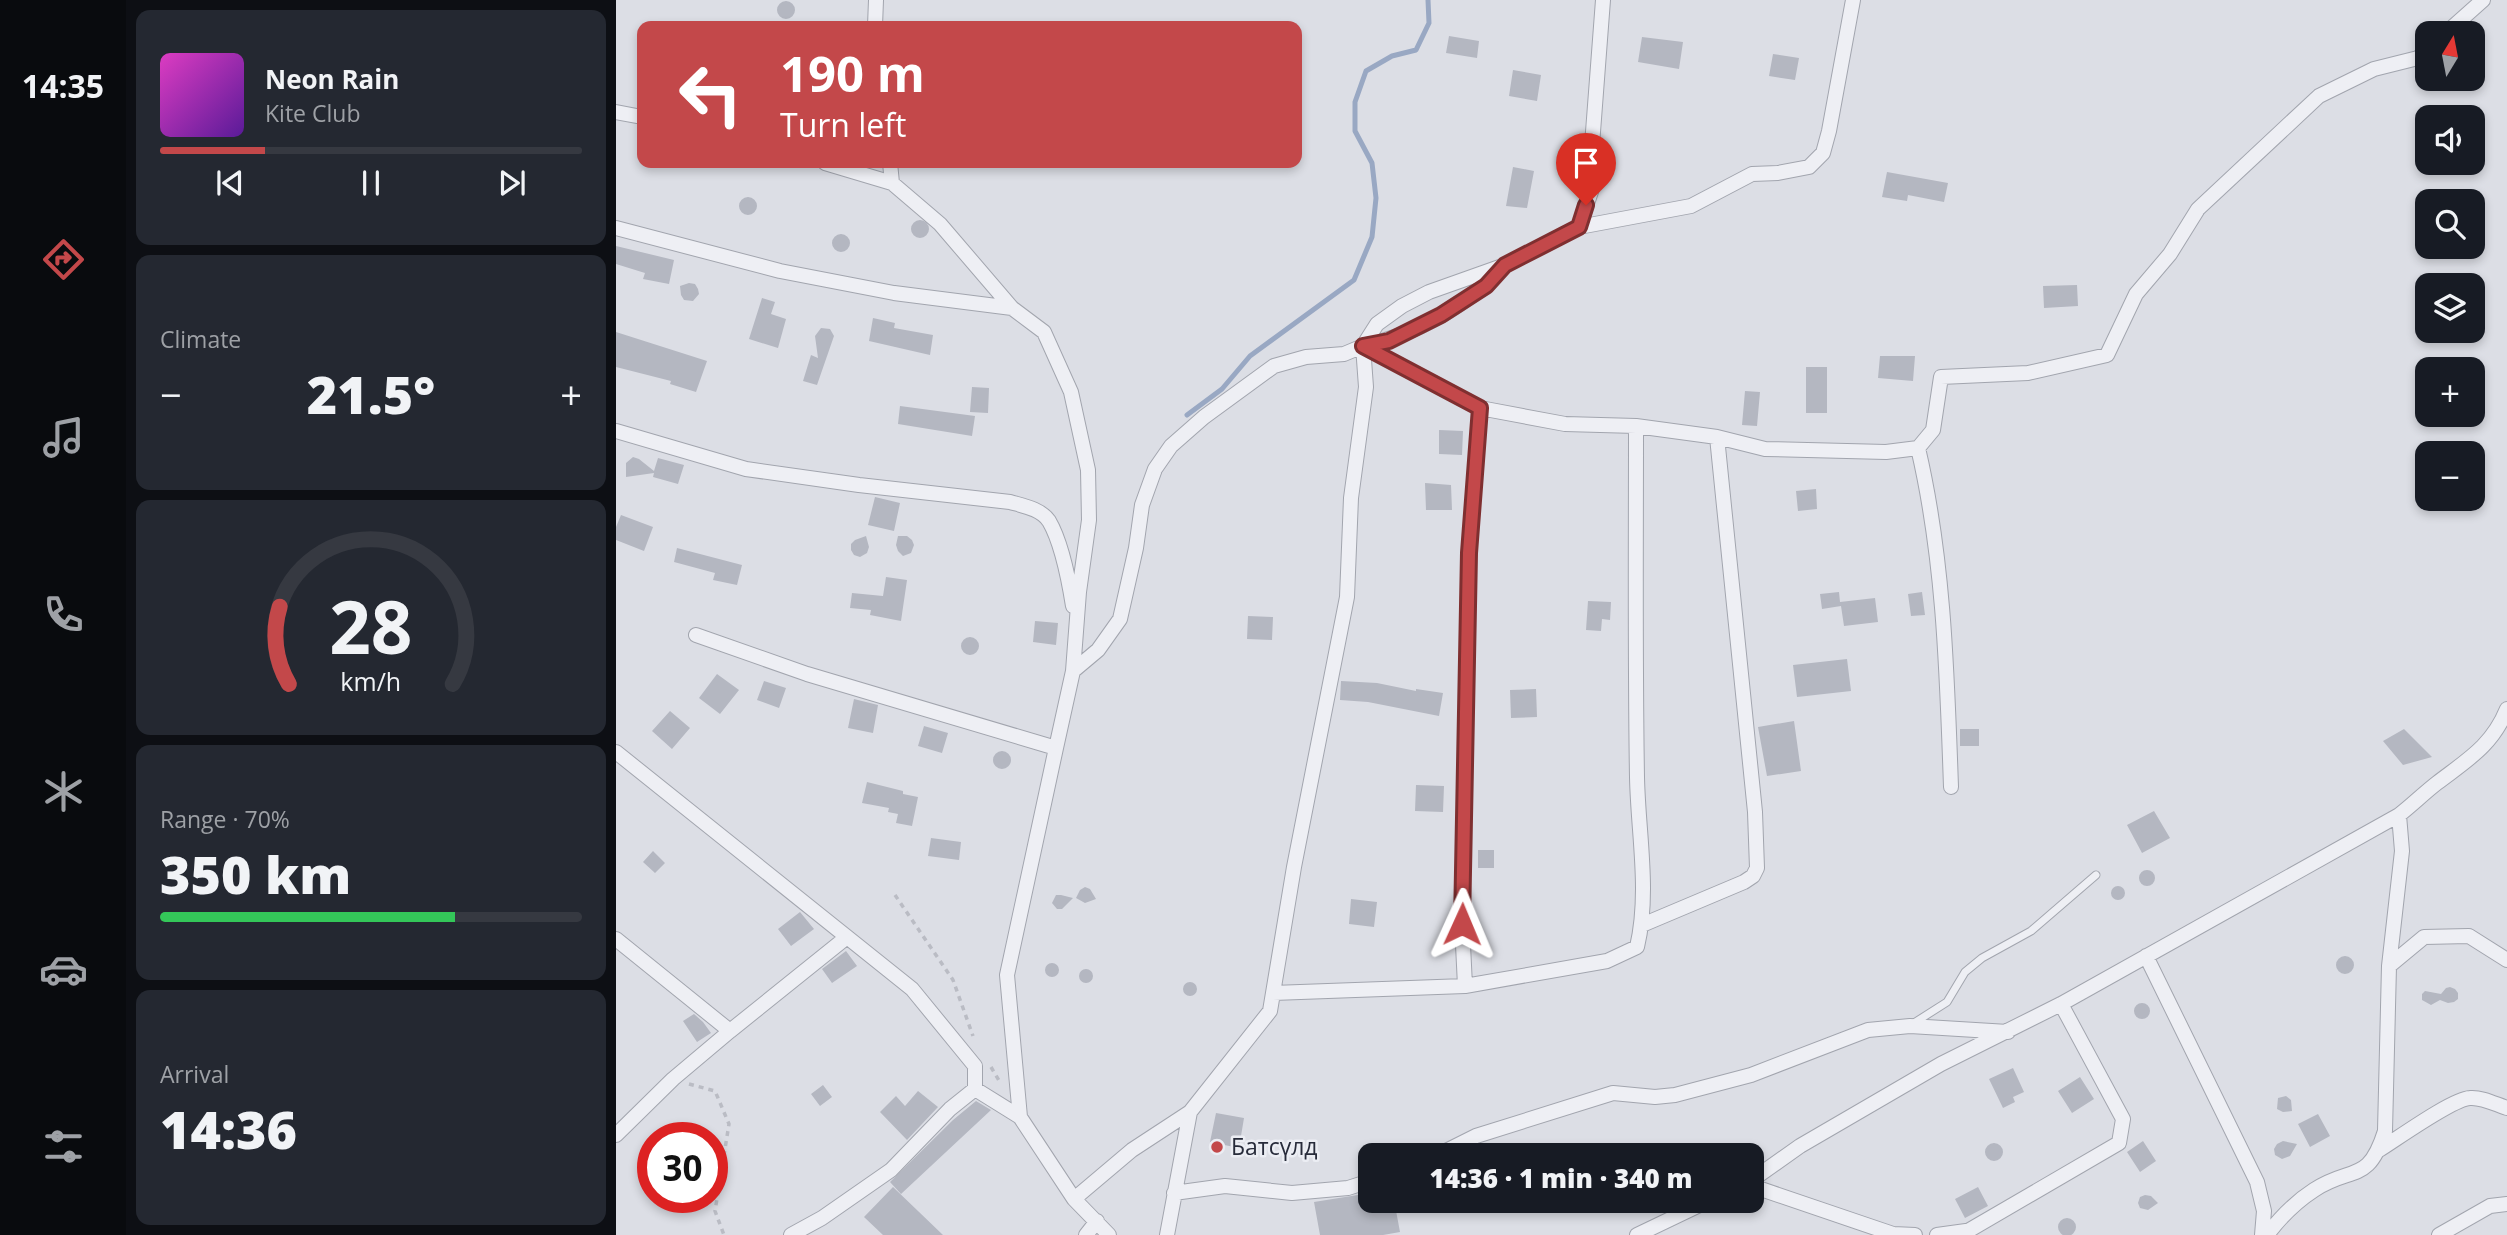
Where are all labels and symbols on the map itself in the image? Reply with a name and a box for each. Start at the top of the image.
north arrow [2415,21,2485,91]
pin [1556,133,1616,205]
position arrow [1425,887,1499,961]
speed limit sign: 30 [637,1122,728,1213]
place label: Батсүлд [1231,1130,1318,1162]
marker: Батсүлд [1209,1139,1225,1155]

